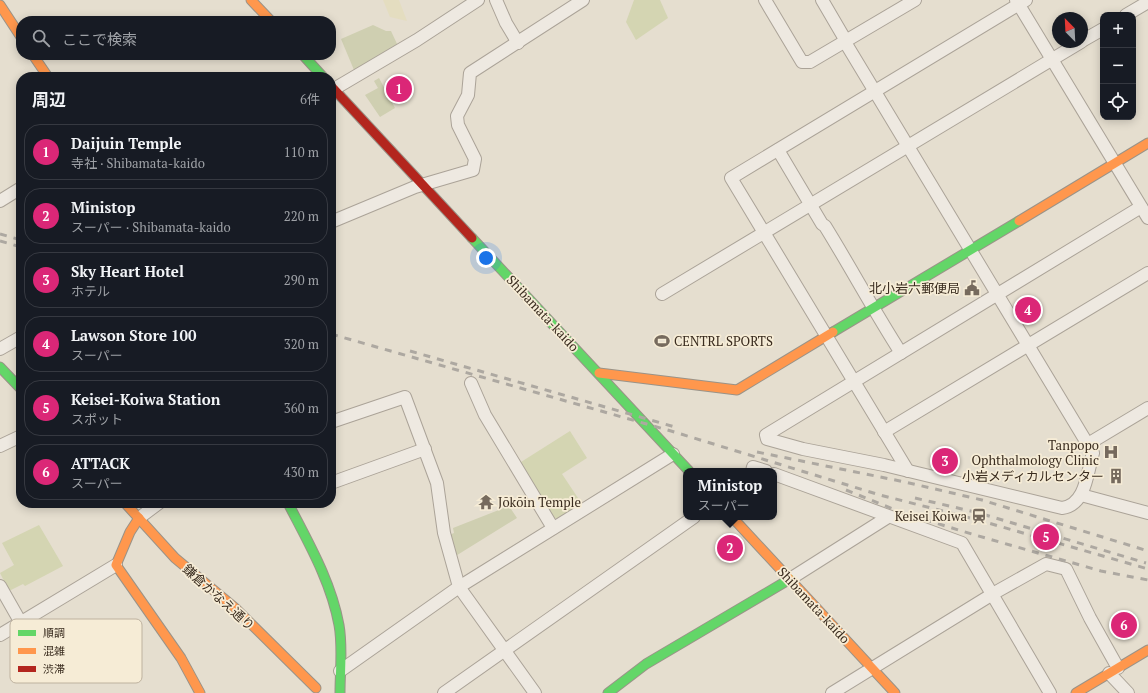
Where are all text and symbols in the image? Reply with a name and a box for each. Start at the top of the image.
north arrow [1052,12,1088,48]
map controls [1100,12,1136,120]
button: + [1100,12,1136,48]
search box [16,16,336,60]
icon: search [30,27,52,49]
text: ここで検索 [62,29,137,49]
button: − [1100,48,1136,84]
pin: 1 [386,74,412,104]
button: locate [1100,84,1136,120]
text: 周辺 [32,88,66,111]
text: 6件 [300,90,320,108]
text: Daijuin Temple [71,133,181,153]
text: 1 [42,143,50,161]
text: 110 m [284,143,319,161]
text: 寺社 · Shibamata-kaido [71,154,205,172]
text: Ministop [71,197,135,217]
text: 2 [42,207,50,225]
text: 220 m [284,207,319,225]
text: スーパー · Shibamata-kaido [71,218,231,236]
your location [476,248,496,268]
text: Sky Heart Hotel [71,261,184,281]
text: 3 [42,271,50,289]
text: 290 m [284,271,319,289]
street label: Shibamata-kaido [503,271,583,355]
place label: 北小岩六郵便局 [869,279,960,297]
public building icon: 北小岩六郵便局 [963,279,981,297]
text: ホテル [71,282,110,300]
pin: 4 [1015,295,1041,325]
text: Lawson Store 100 [71,325,197,345]
sports icon: CENTRL SPORTS [653,332,671,350]
place label: CENTRL SPORTS [674,332,773,350]
text: 4 [42,335,50,353]
text: 320 m [284,335,319,353]
text: スーパー [71,346,123,364]
text: Keisei-Koiwa Station [71,389,220,409]
text: 5 [42,399,50,417]
text: 360 m [284,399,319,417]
text: スポット [71,410,123,428]
place label: Tanpopo Ophthalmology Clinic [971,436,1099,469]
hospital icon: Tanpopo Ophthalmology Clinic [1102,443,1120,461]
pin: 3 [932,446,958,476]
text: ATTACK [71,453,130,473]
text: 6 [42,463,50,481]
text: 430 m [284,463,319,481]
place label: 小岩メディカルセンター [962,467,1104,485]
building icon: 小岩メディカルセンター [1107,467,1125,485]
popup [683,468,777,520]
text: スーパー [71,474,123,492]
text: Ministop [698,475,762,495]
temple icon: Jōkōin Temple [477,493,495,511]
place label: Jōkōin Temple [498,493,581,511]
text: スーパー [698,496,750,514]
place label: Keisei Koiwa [895,507,967,525]
station icon: Keisei Koiwa [970,507,988,525]
pin: 5 [1033,522,1059,552]
pin: 2 [717,533,743,563]
street label: 鎌倉かなえ通り [179,560,259,634]
street label: Shibamata-kaido [774,563,854,647]
pin: 6 [1111,610,1137,640]
legend [10,619,142,683]
text: 順調 [43,626,65,640]
text: 混雑 [43,644,65,658]
text: 渋滞 [43,662,65,676]

